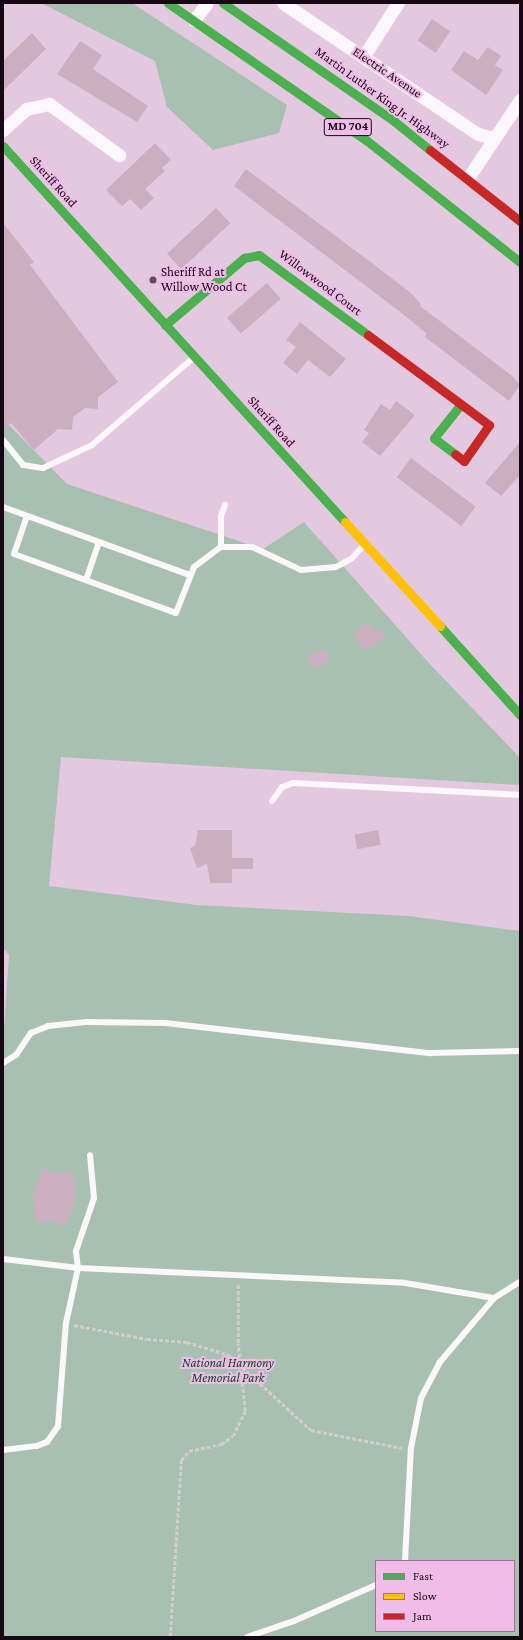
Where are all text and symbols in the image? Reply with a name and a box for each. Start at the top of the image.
street label: Martin Luther King Jr. Highway [312,44,452,152]
street label: Electric Avenue [349,44,425,102]
road number: MD 704 [323,117,373,137]
street label: Sheriff Road [26,153,80,211]
street label: Willowwood Court [276,247,364,319]
place label: Sheriff Rd at Willow Wood Ct [161,265,247,296]
marker: Sheriff Rd at Willow Wood Ct [148,275,158,285]
street label: Sheriff Road [244,393,298,451]
park label: National Harmony Memorial Park [182,1356,274,1387]
legend [375,1560,515,1632]
text: Fast [413,1569,433,1583]
text: Slow [413,1589,437,1603]
text: Jam [413,1609,432,1623]

